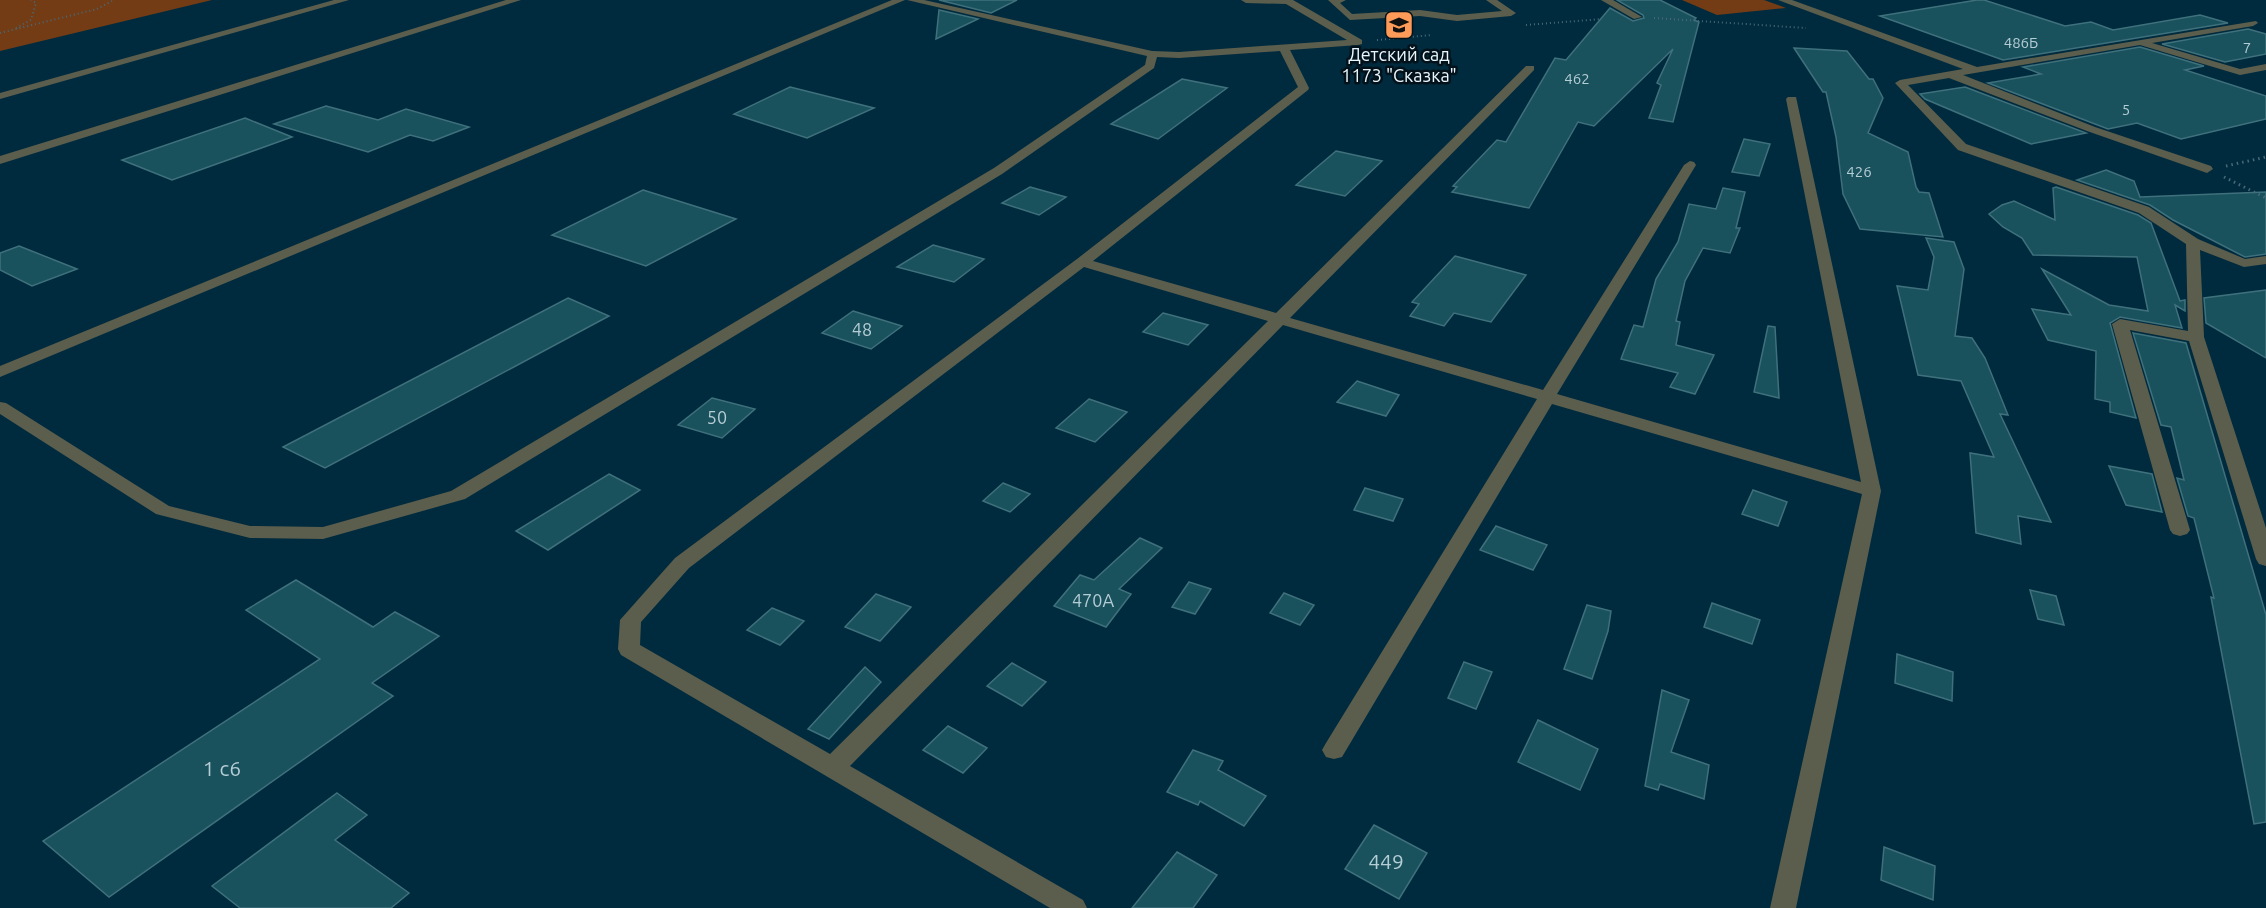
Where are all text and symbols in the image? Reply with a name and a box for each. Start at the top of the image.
school or university icon: Детский сад 1173 "Сказка" [1383,9,1415,41]
house number: 486Б [2004,34,2038,51]
house number: 7 [2243,39,2251,56]
place label: Детский сад 1173 "Сказка" [1341,44,1457,85]
house number: 462 [1564,70,1590,87]
house number: 5 [2122,101,2130,118]
house number: 426 [1846,163,1872,180]
house number: 48 [852,319,872,339]
house number: 50 [707,407,727,427]
house number: 470А [1072,590,1114,610]
house number: 1 с6 [203,756,241,780]
house number: 449 [1368,849,1404,873]

